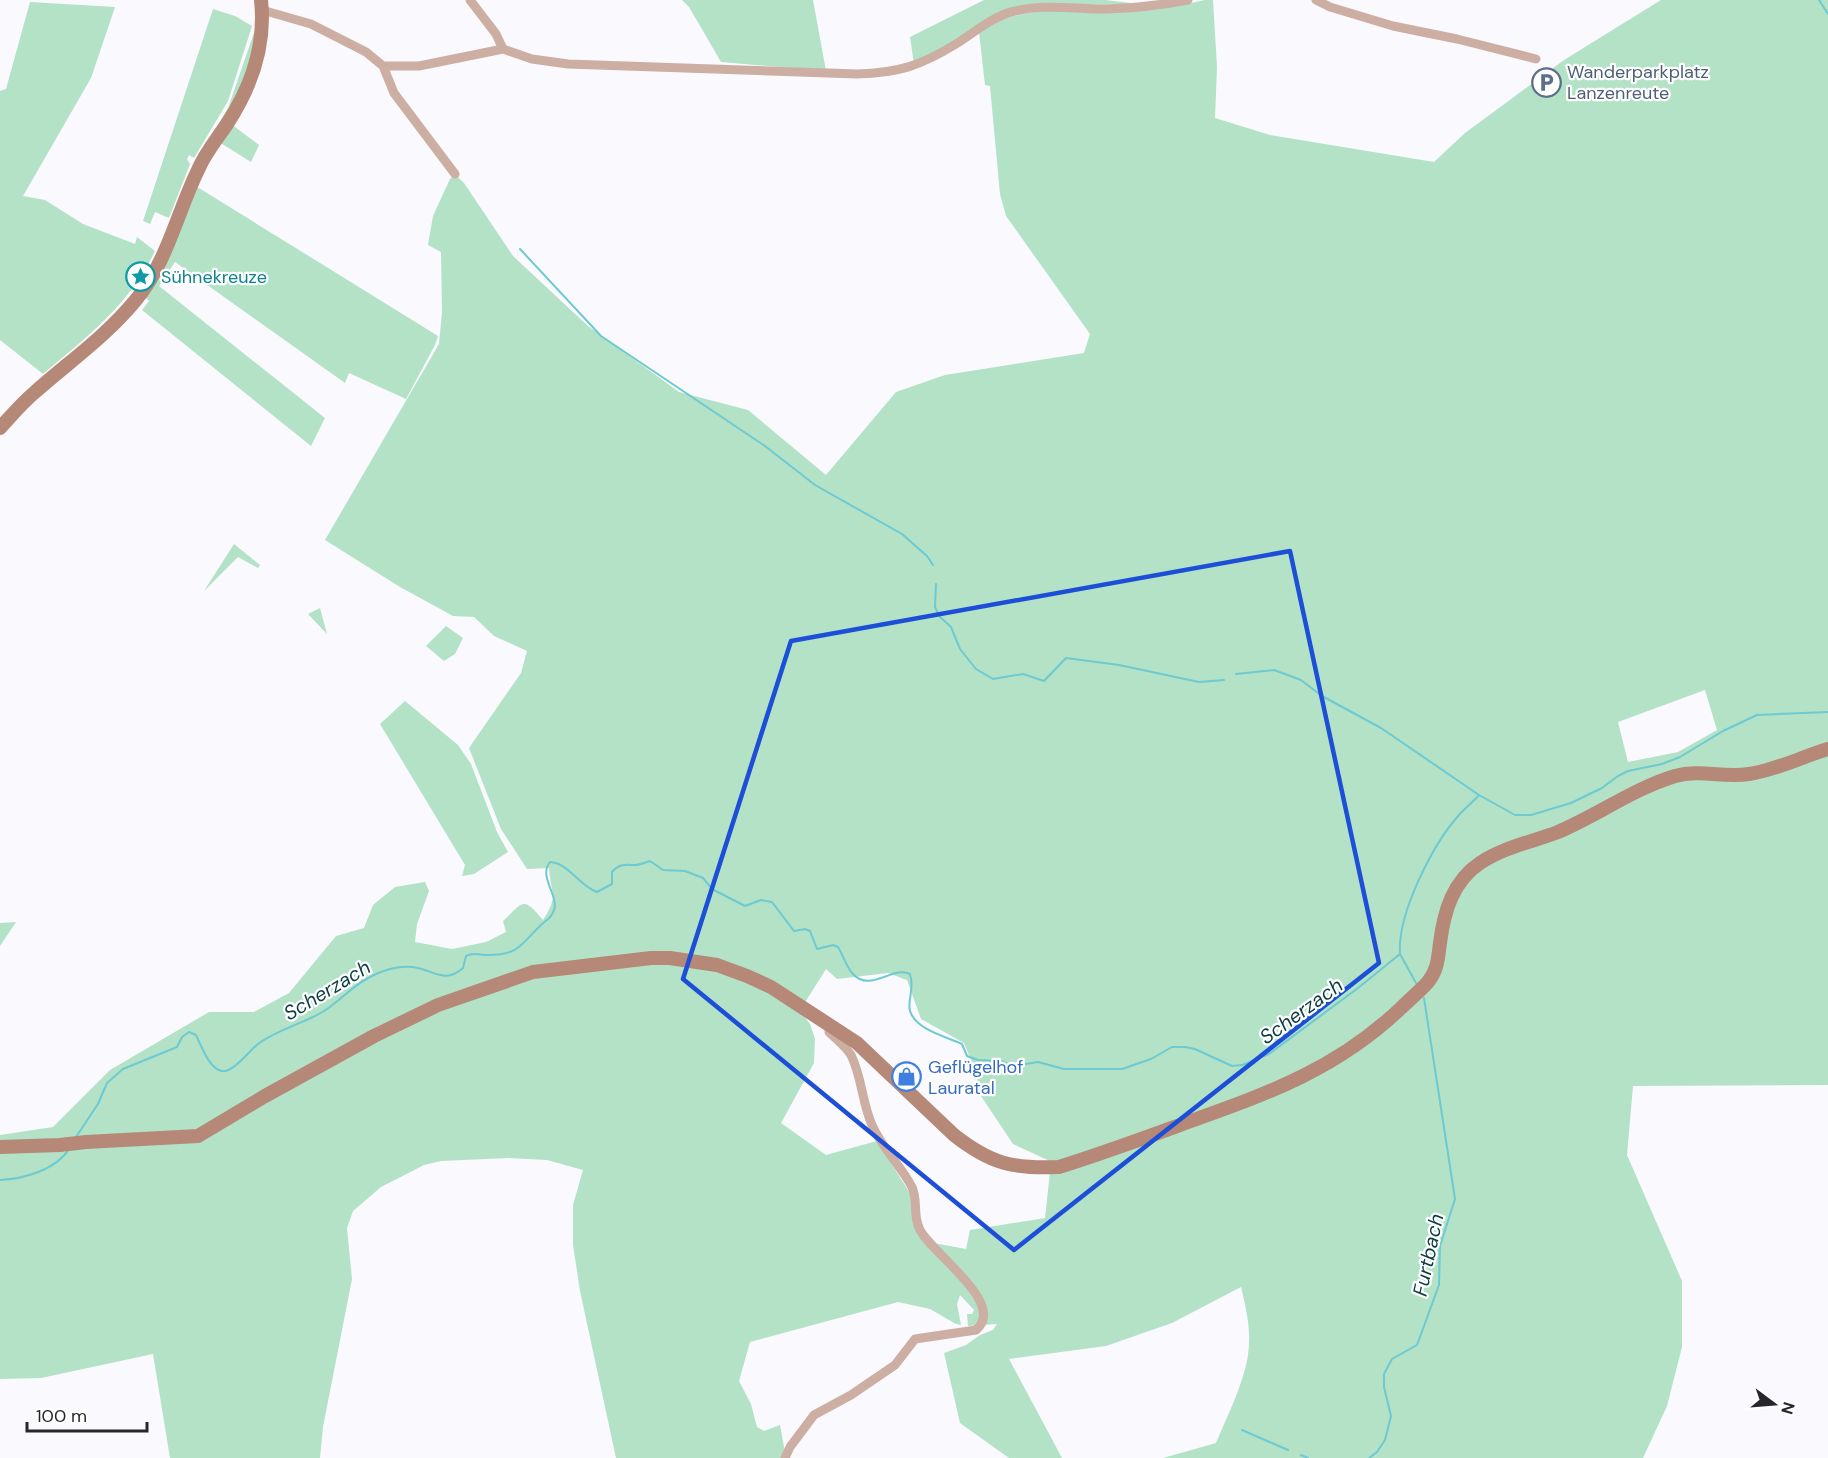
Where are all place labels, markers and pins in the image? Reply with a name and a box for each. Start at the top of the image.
place label: Wanderparkplatz Lanzenreute [1567,60,1709,105]
parking icon: Wanderparkplatz Lanzenreute [1530,66,1562,98]
place icon: Sühnekreuze [124,261,156,293]
place label: Sühnekreuze [161,265,267,289]
place label: Geflügelhof Lauratal [928,1055,1023,1100]
shop icon: Geflügelhof Lauratal [891,1061,923,1093]

